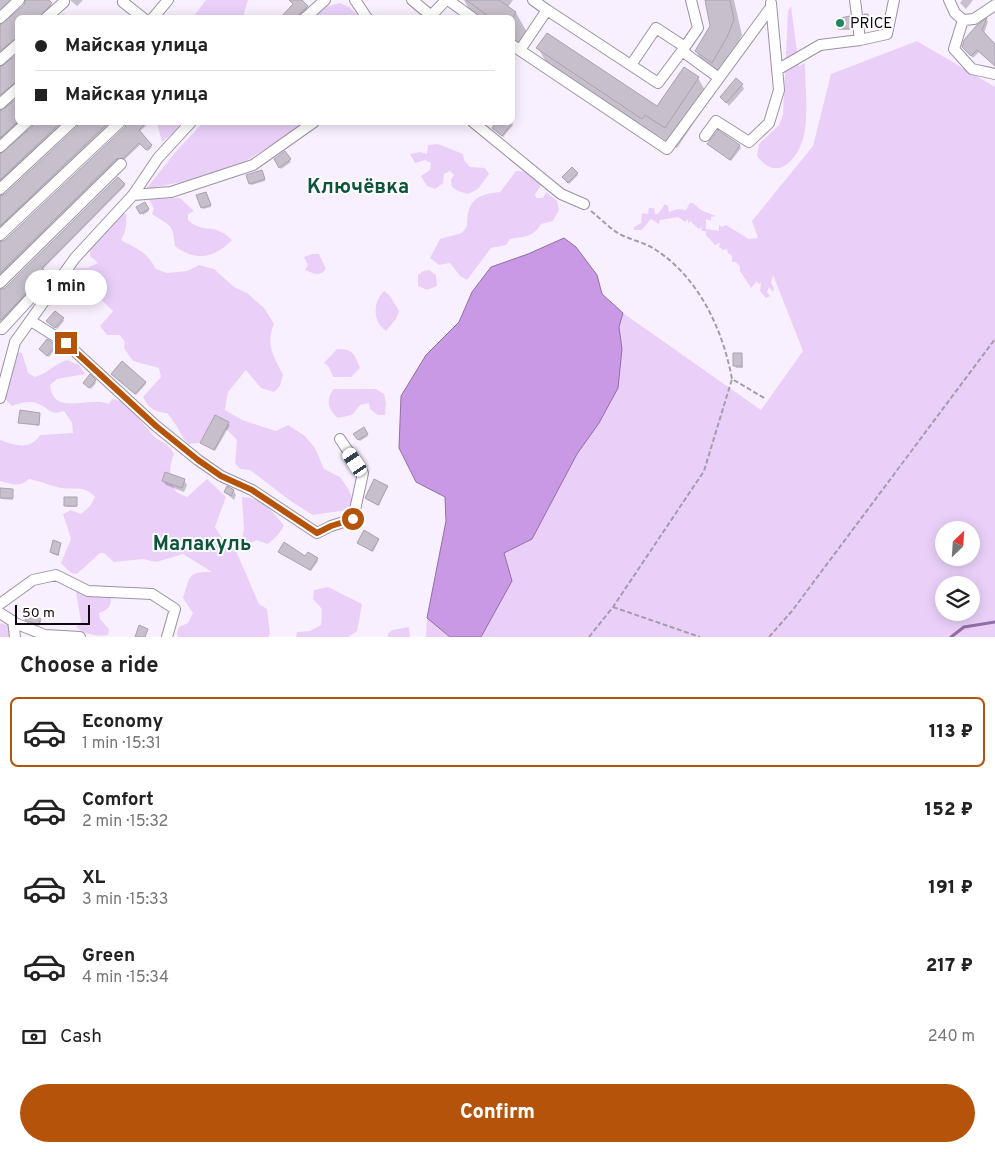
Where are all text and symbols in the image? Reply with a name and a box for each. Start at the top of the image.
place label: PRICE [850,15,892,34]
marker: PRICE [834,17,846,29]
text: Майская улица [65,34,208,58]
text: Майская улица [65,83,208,107]
district label: Ключёвка [307,175,409,201]
callout: 1 min [25,270,107,306]
text: 1 min [46,277,86,297]
route end [55,332,77,354]
car [340,445,369,479]
route start [342,508,364,530]
north arrow [935,521,980,566]
map controls [935,521,980,621]
district label: Малакуль [153,532,251,558]
button: layers [935,576,980,621]
scale bar [15,602,90,625]
text: 50 m [22,605,55,622]
text: Choose a ride [20,653,158,680]
icon: car [22,710,67,755]
text: Economy [82,710,163,734]
text: 113 ₽ [929,720,973,744]
text: 1 min · 15:31 [82,734,161,754]
icon: car [22,788,67,833]
text: Comfort [82,788,154,812]
text: 152 ₽ [925,798,973,822]
text: 2 min · 15:32 [82,812,168,832]
icon: car [22,866,67,911]
text: XL [82,866,105,890]
text: 191 ₽ [928,876,973,900]
text: 3 min · 15:33 [82,890,168,910]
icon: car [22,944,67,989]
text: Green [82,944,135,968]
text: 217 ₽ [926,954,973,978]
text: 4 min · 15:34 [82,968,169,988]
icon: cash [20,1023,48,1051]
text: Cash [60,1025,102,1049]
text: 240 m [928,1027,975,1047]
button: Confirm [20,1084,975,1142]

